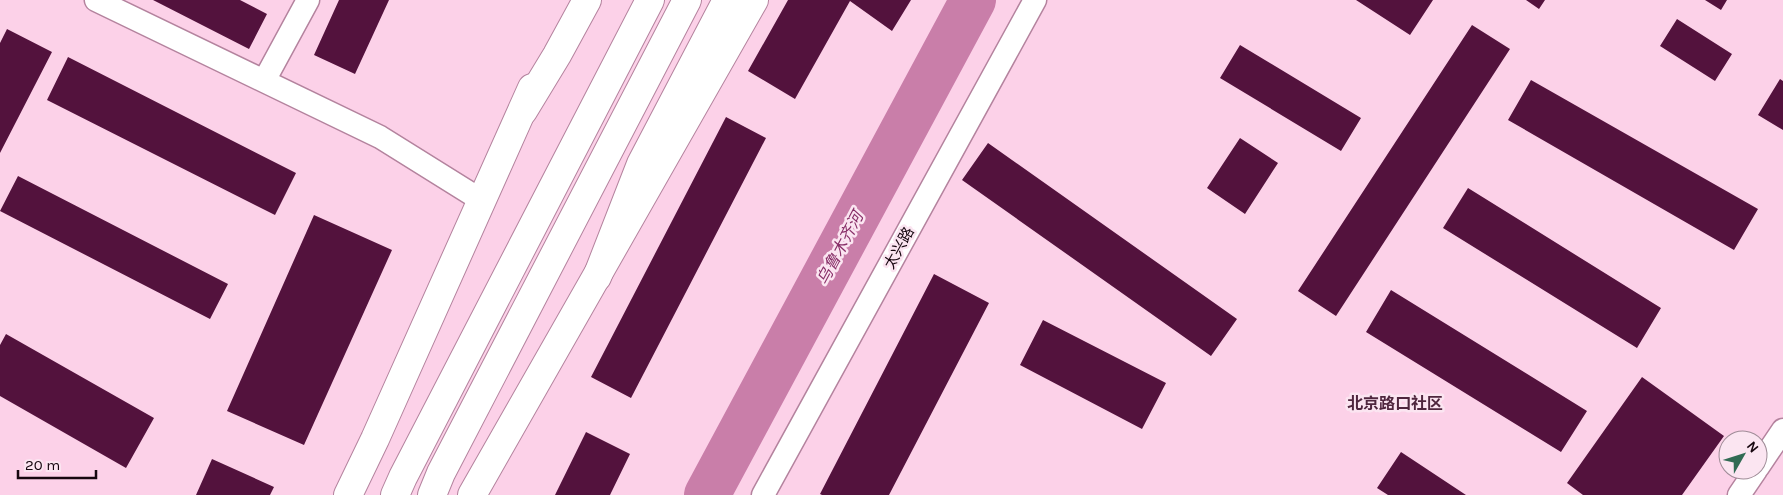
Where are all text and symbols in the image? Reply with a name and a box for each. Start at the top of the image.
water label: 乌鲁木齐河 [813,206,869,288]
street label: 太兴路 [880,224,918,272]
district label: 北京路口社区 [1347,394,1443,413]
north arrow [1718,430,1768,480]
text: N [1743,438,1762,456]
scale bar [18,448,95,480]
text: 20 m [25,456,60,474]

